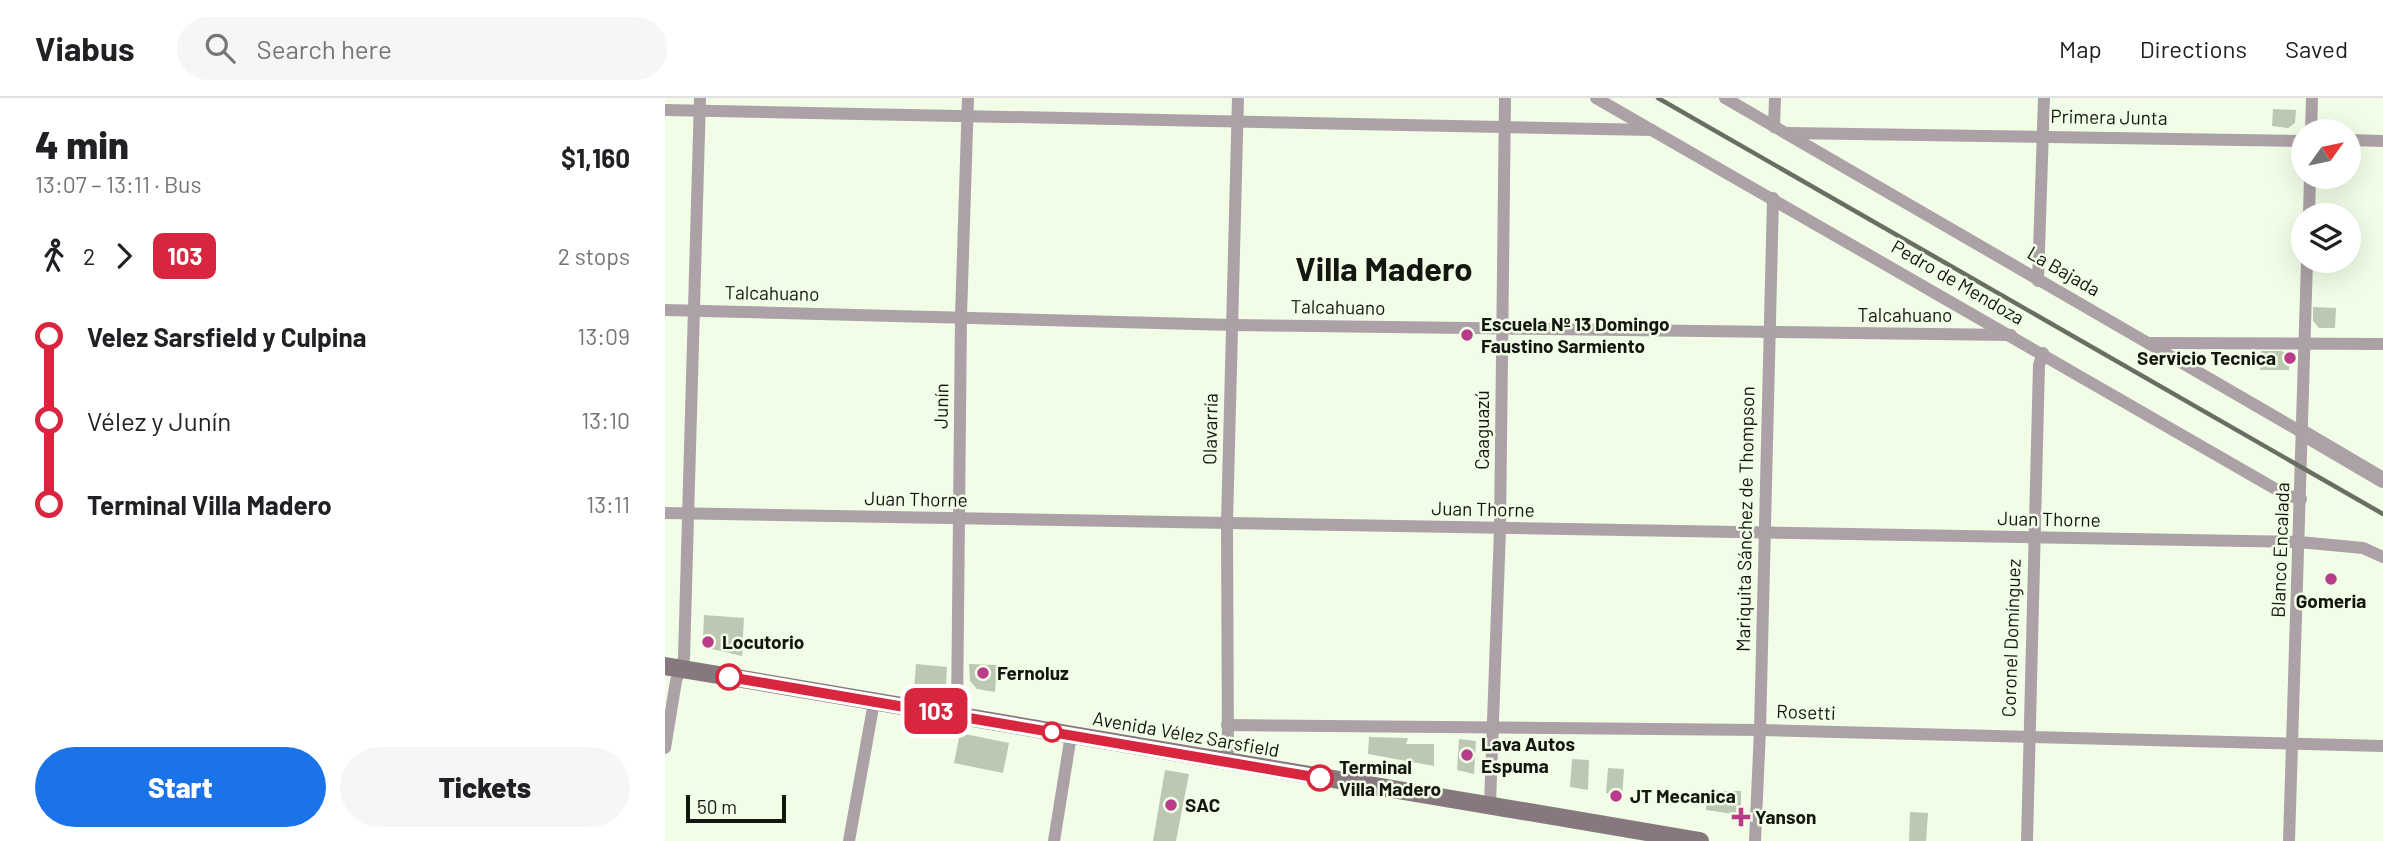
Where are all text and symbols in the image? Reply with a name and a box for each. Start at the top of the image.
search box [177,17,667,80]
text: Viabus [35,28,135,68]
icon: search [201,29,239,67]
text: Search here [257,33,392,64]
text: Map [2059,34,2102,63]
text: Directions [2140,34,2247,63]
text: Saved [2285,34,2348,63]
street label: Primera Junta [2050,104,2168,129]
north arrow [2291,119,2361,189]
map controls [2291,119,2361,273]
text: 4 min [35,121,129,167]
text: $1,160 [561,142,630,173]
text: 13:07 – 13:11 · Bus [35,170,202,198]
button: layers [2291,203,2361,273]
street label: Pedro de Mendoza [1888,234,2029,329]
icon: walk [35,237,73,275]
icon: forward [105,237,143,275]
text: 103 [167,241,202,270]
street label: La Bajada [2024,241,2105,301]
text: 2 [83,242,95,270]
text: 2 stops [558,242,630,270]
district label: Villa Madero [1295,248,1473,288]
street label: Talcahuano [724,280,820,305]
street label: Talcahuano [1290,294,1386,319]
street label: Talcahuano [1858,303,1952,326]
place label: Escuela Nº 13 Domingo Faustino Sarmiento [1481,312,1670,357]
text: Velez Sarsfield y Culpina [87,321,366,352]
text: 13:09 [577,322,630,350]
marker: Escuela Nº 13 Domingo Faustino Sarmiento [1459,327,1475,343]
place label: Servicio Tecnica [2137,346,2276,369]
marker: Servicio Tecnica [2282,350,2298,366]
street label: Junín [929,383,952,429]
street label: Mariquita Sánchez de Thompson [1731,386,1758,652]
street label: Caaguazú [1470,390,1493,470]
street label: Olavarría [1197,393,1222,465]
text: Vélez y Junín [87,405,231,436]
text: 13:10 [581,406,630,434]
street label: Blanco Encalada [2266,482,2293,618]
street label: Juan Thorne [864,486,968,511]
text: Terminal Villa Madero [87,489,332,520]
text: 13:11 [586,490,630,518]
street label: Juan Thorne [1431,496,1535,521]
street label: Juan Thorne [1997,506,2101,531]
street label: Coronel Domínguez [1996,558,2025,718]
marker: Gomeria [2323,571,2339,587]
place label: Gomeria [2296,589,2366,612]
place label: Locutorio [722,630,804,653]
marker: Locutorio [700,634,716,650]
place label: Fernoluz [997,661,1069,684]
unlabelled marker [716,664,742,690]
marker: Fernoluz [975,665,991,681]
line badge: 103 [896,688,976,734]
text: 103 [918,696,954,725]
street label: Rosetti [1776,699,1836,724]
street label: Avenida Vélez Sarsfield [1091,706,1281,761]
unlabelled marker [1042,722,1062,742]
place label: Lava Autos Espuma [1481,732,1575,777]
button: Start [35,747,326,827]
button: Tickets [340,747,630,827]
marker: Lava Autos Espuma [1459,747,1475,763]
place label: Terminal Villa Madero [1339,755,1441,800]
marker: Terminal Villa Madero [1307,765,1333,791]
place label: JT Mecanica [1630,784,1736,807]
marker: JT Mecanica [1608,788,1624,804]
scale bar [686,792,786,824]
place label: SAC [1185,793,1220,816]
text: 50 m [697,795,737,818]
marker: SAC [1163,797,1179,813]
place label: Yanson [1755,805,1816,828]
marker: Yanson [1733,809,1749,825]

